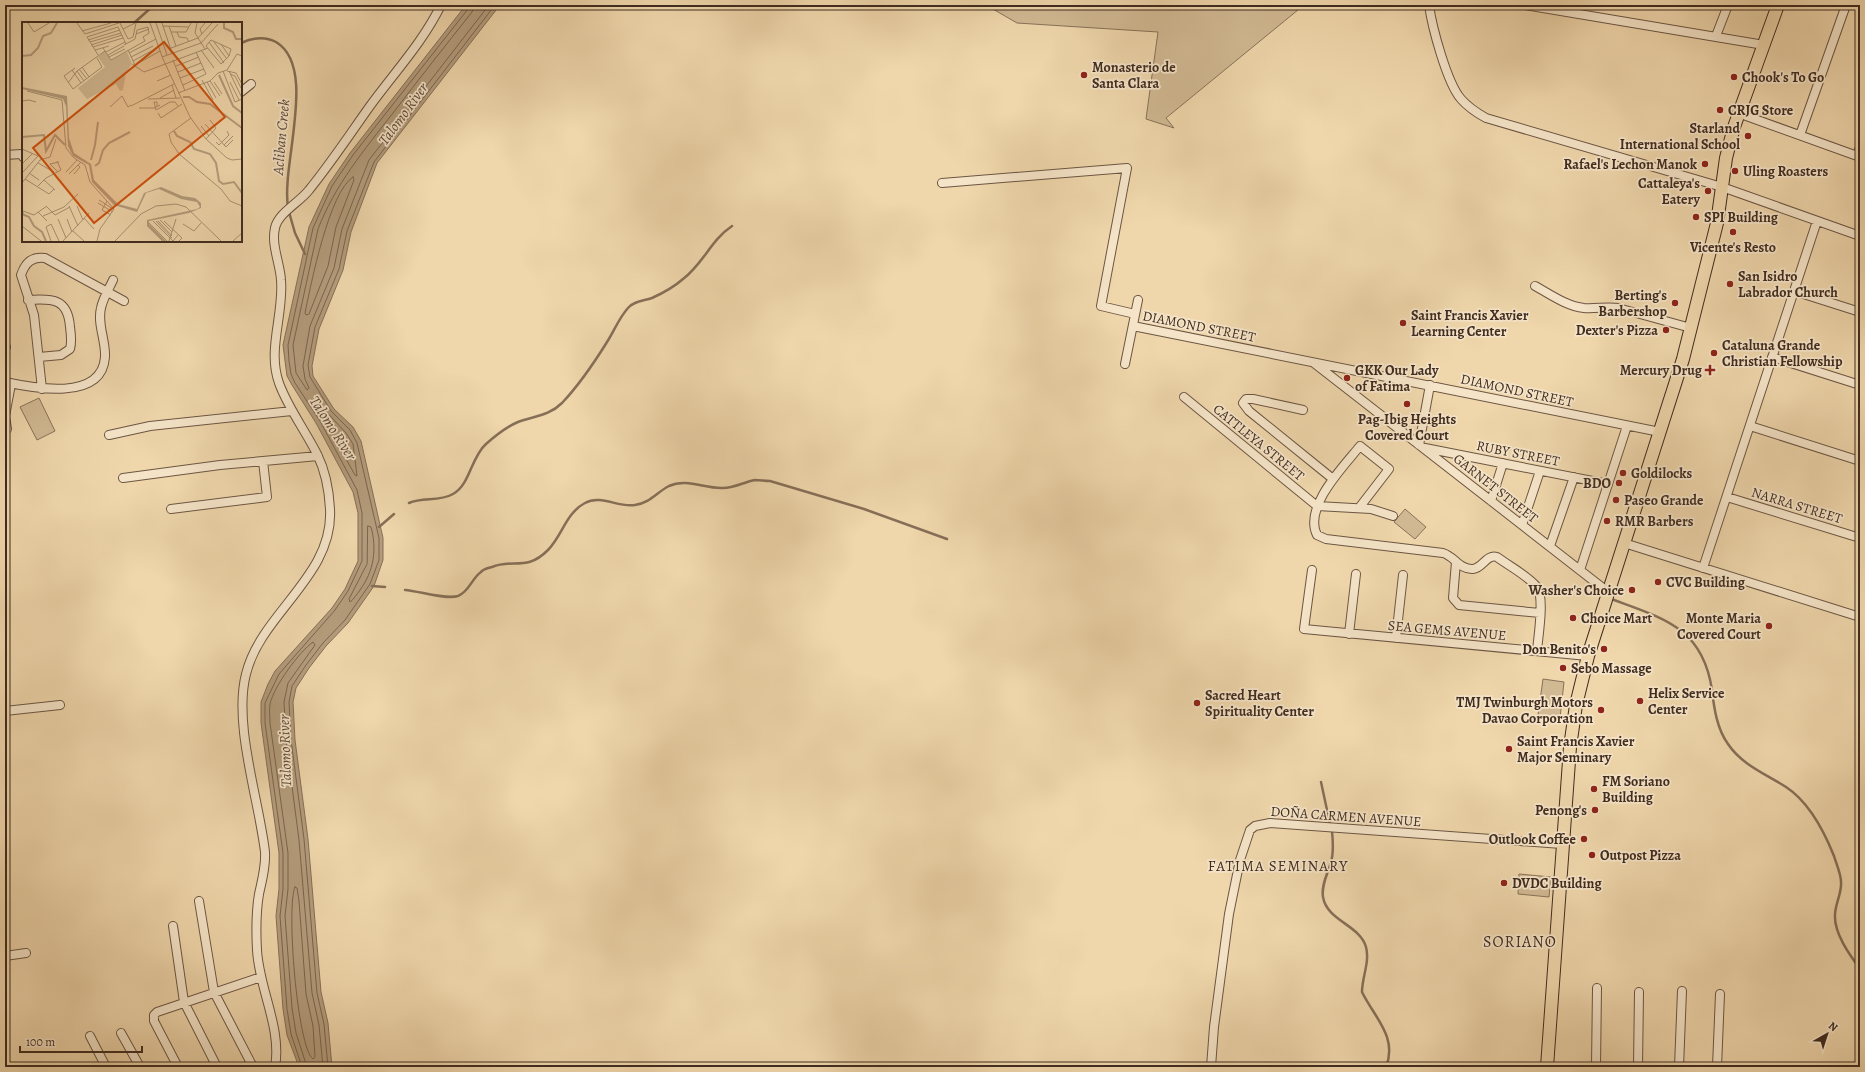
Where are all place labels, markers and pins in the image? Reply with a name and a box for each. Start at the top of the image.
place label: Monasterio de Santa Clara [1092,58,1176,93]
place label: Chook's To Go [1742,68,1824,87]
marker: Monasterio de Santa Clara [1079,70,1089,80]
marker: Chook's To Go [1729,72,1739,82]
place label: CRJG Store [1728,101,1794,120]
marker: CRJG Store [1715,105,1725,115]
place label: Starland International School [1620,119,1740,154]
marker: Starland International School [1743,131,1753,141]
place label: Rafael's Lechon Manok [1564,155,1698,174]
marker: Rafael's Lechon Manok [1700,159,1710,169]
place label: Uling Roasters [1743,162,1829,181]
marker: Uling Roasters [1730,166,1740,176]
place label: Cattaleya's Eatery [1638,174,1701,209]
marker: Cattaleya's Eatery [1703,186,1713,196]
place label: SPI Building [1704,208,1779,227]
marker: SPI Building [1691,212,1701,222]
marker: Vicente's Resto [1728,227,1738,237]
place label: Vicente's Resto [1689,238,1776,257]
place label: San Isidro Labrador Church [1738,267,1838,302]
marker: San Isidro Labrador Church [1725,279,1735,289]
place label: Berting's Barbershop [1598,286,1667,321]
marker: Berting's Barbershop [1670,298,1680,308]
place label: Saint Francis Xavier Learning Center [1411,306,1529,341]
marker: Saint Francis Xavier Learning Center [1398,318,1408,328]
place label: Dexter's Pizza [1576,321,1658,340]
marker: Dexter's Pizza [1661,325,1671,335]
place label: Cataluna Grande Christian Fellowship [1722,336,1843,371]
marker: Cataluna Grande Christian Fellowship [1709,348,1719,358]
place label: GKK Our Lady of Fatima [1355,361,1439,396]
place label: Mercury Drug [1620,361,1703,380]
marker: Mercury Drug [1705,365,1715,375]
marker: GKK Our Lady of Fatima [1342,373,1352,383]
marker: Pag-Ibig Heights Covered Court [1402,399,1412,409]
place label: Pag-Ibig Heights Covered Court [1358,410,1456,445]
place label: Goldilocks [1631,464,1693,483]
marker: Goldilocks [1618,468,1628,478]
place label: BDO [1583,474,1612,493]
marker: BDO [1614,478,1624,488]
place label: Paseo Grande [1624,491,1704,510]
marker: Paseo Grande [1611,495,1621,505]
place label: RMR Barbers [1615,512,1694,531]
marker: RMR Barbers [1602,516,1612,526]
place label: CVC Building [1666,573,1746,592]
marker: CVC Building [1653,577,1663,587]
place label: Washer's Choice [1528,581,1625,600]
marker: Washer's Choice [1627,585,1637,595]
place label: Choice Mart [1581,609,1652,628]
place label: Monte Maria Covered Court [1677,609,1761,644]
marker: Choice Mart [1568,613,1578,623]
marker: Monte Maria Covered Court [1764,621,1774,631]
place label: Don Benito's [1522,640,1596,659]
marker: Don Benito's [1599,644,1609,654]
place label: Sebo Massage [1571,659,1652,678]
marker: Sebo Massage [1558,663,1568,673]
place label: Helix Service Center [1648,684,1725,719]
place label: Sacred Heart Spirituality Center [1205,686,1314,721]
place label: TMJ Twinburgh Motors Davao Corporation [1456,693,1593,728]
marker: Helix Service Center [1635,696,1645,706]
marker: Sacred Heart Spirituality Center [1192,698,1202,708]
marker: TMJ Twinburgh Motors Davao Corporation [1596,705,1606,715]
place label: Saint Francis Xavier Major Seminary [1517,732,1635,767]
marker: Saint Francis Xavier Major Seminary [1504,744,1514,754]
place label: FM Soriano Building [1602,772,1670,807]
marker: FM Soriano Building [1589,784,1599,794]
place label: Penong's [1535,801,1587,820]
marker: Penong's [1590,805,1600,815]
place label: Outlook Coffee [1489,830,1577,849]
marker: Outlook Coffee [1579,834,1589,844]
place label: Outpost Pizza [1600,846,1681,865]
marker: Outpost Pizza [1587,850,1597,860]
place label: DVDC Building [1512,874,1602,893]
marker: DVDC Building [1499,878,1509,888]

